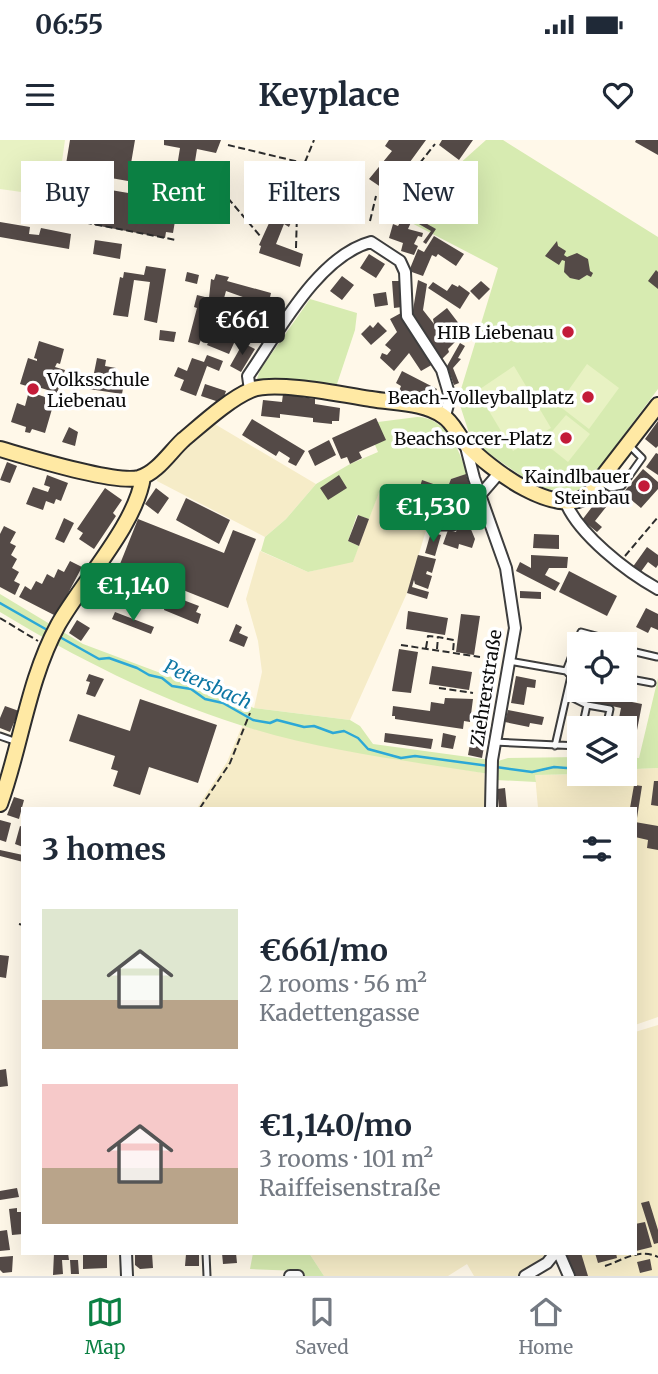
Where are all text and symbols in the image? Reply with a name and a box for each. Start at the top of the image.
text: 06:55 [35,8,103,41]
text: Keyplace [258,75,400,115]
icon: menu [21,76,59,114]
icon: heart [599,76,637,114]
chip: Buy [21,161,114,224]
chip: Rent [128,161,230,224]
chip: Filters [244,161,365,224]
chip: New [379,161,478,224]
pin: €661 [201,298,283,357]
text: €661 [215,305,269,334]
place label: HIB Liebenau [437,321,554,344]
marker: HIB Liebenau [560,324,576,340]
place label: Volksschule Liebenau [46,368,149,412]
marker: Volksschule Liebenau [25,381,41,397]
place label: Beach-Volleyballplatz [388,386,574,409]
marker: Beach-Volleyballplatz [580,389,596,405]
place label: Beachsoccer-Platz [394,427,552,450]
marker: Beachsoccer-Platz [558,430,574,446]
place label: Kaindlbauer Steinbau [524,465,630,509]
marker: Kaindlbauer Steinbau [636,478,652,494]
pin: €1,530 [376,484,490,544]
text: €1,530 [396,492,470,521]
pin: €1,140 [76,564,190,623]
text: €1,140 [96,571,170,600]
street label: Ziehrerstraße [465,628,507,748]
map controls [567,632,637,786]
button: locate [567,632,637,702]
water label: Petersbach [160,654,256,714]
button: layers [567,716,637,786]
text: 3 homes [42,830,166,868]
icon: filters [578,830,616,868]
text: €661/mo [259,931,388,969]
icon: home [98,937,182,1021]
text: 2 rooms · 56 m² [259,969,427,998]
text: Kadettengasse [259,998,420,1027]
text: €1,140/mo [259,1106,412,1144]
icon: home [98,1112,182,1196]
text: 3 rooms · 101 m² [259,1144,433,1173]
text: Raiffeisenstraße [259,1173,440,1202]
tab: Map [85,1293,125,1359]
tab: Saved [295,1293,349,1359]
tab: Home [518,1293,573,1359]

